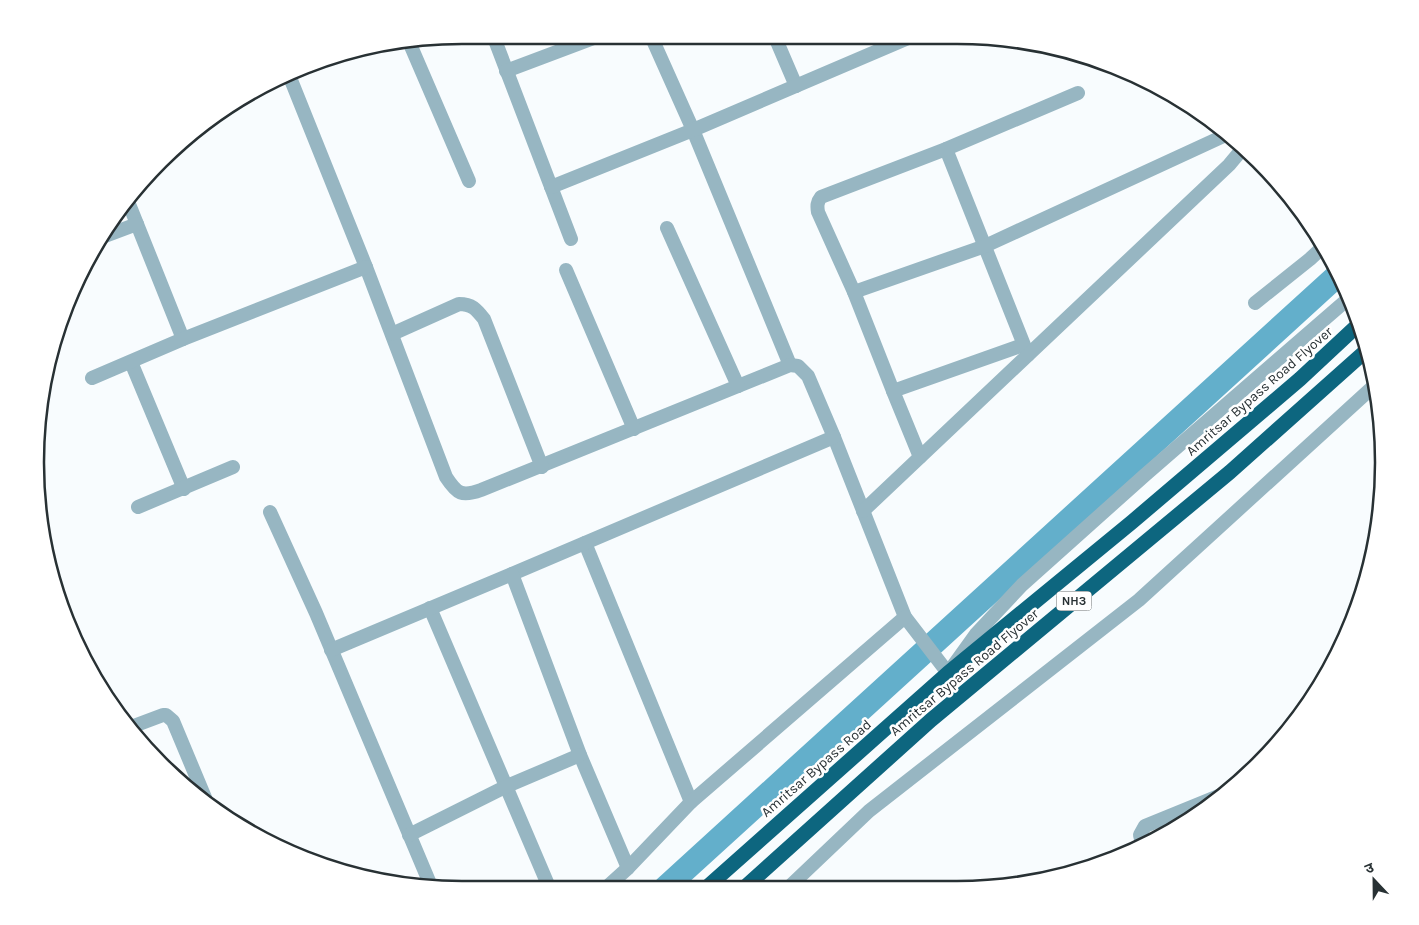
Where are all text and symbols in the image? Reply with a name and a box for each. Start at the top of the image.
street label: Amritsar Bypass Road Flyover [1183,323,1337,460]
road number: NH3 [1056,592,1092,610]
street label: Amritsar Bypass Road Flyover [887,605,1043,739]
street label: Amritsar Bypass Road [758,716,875,821]
north arrow [1349,855,1399,905]
text: उ [1362,859,1377,878]

